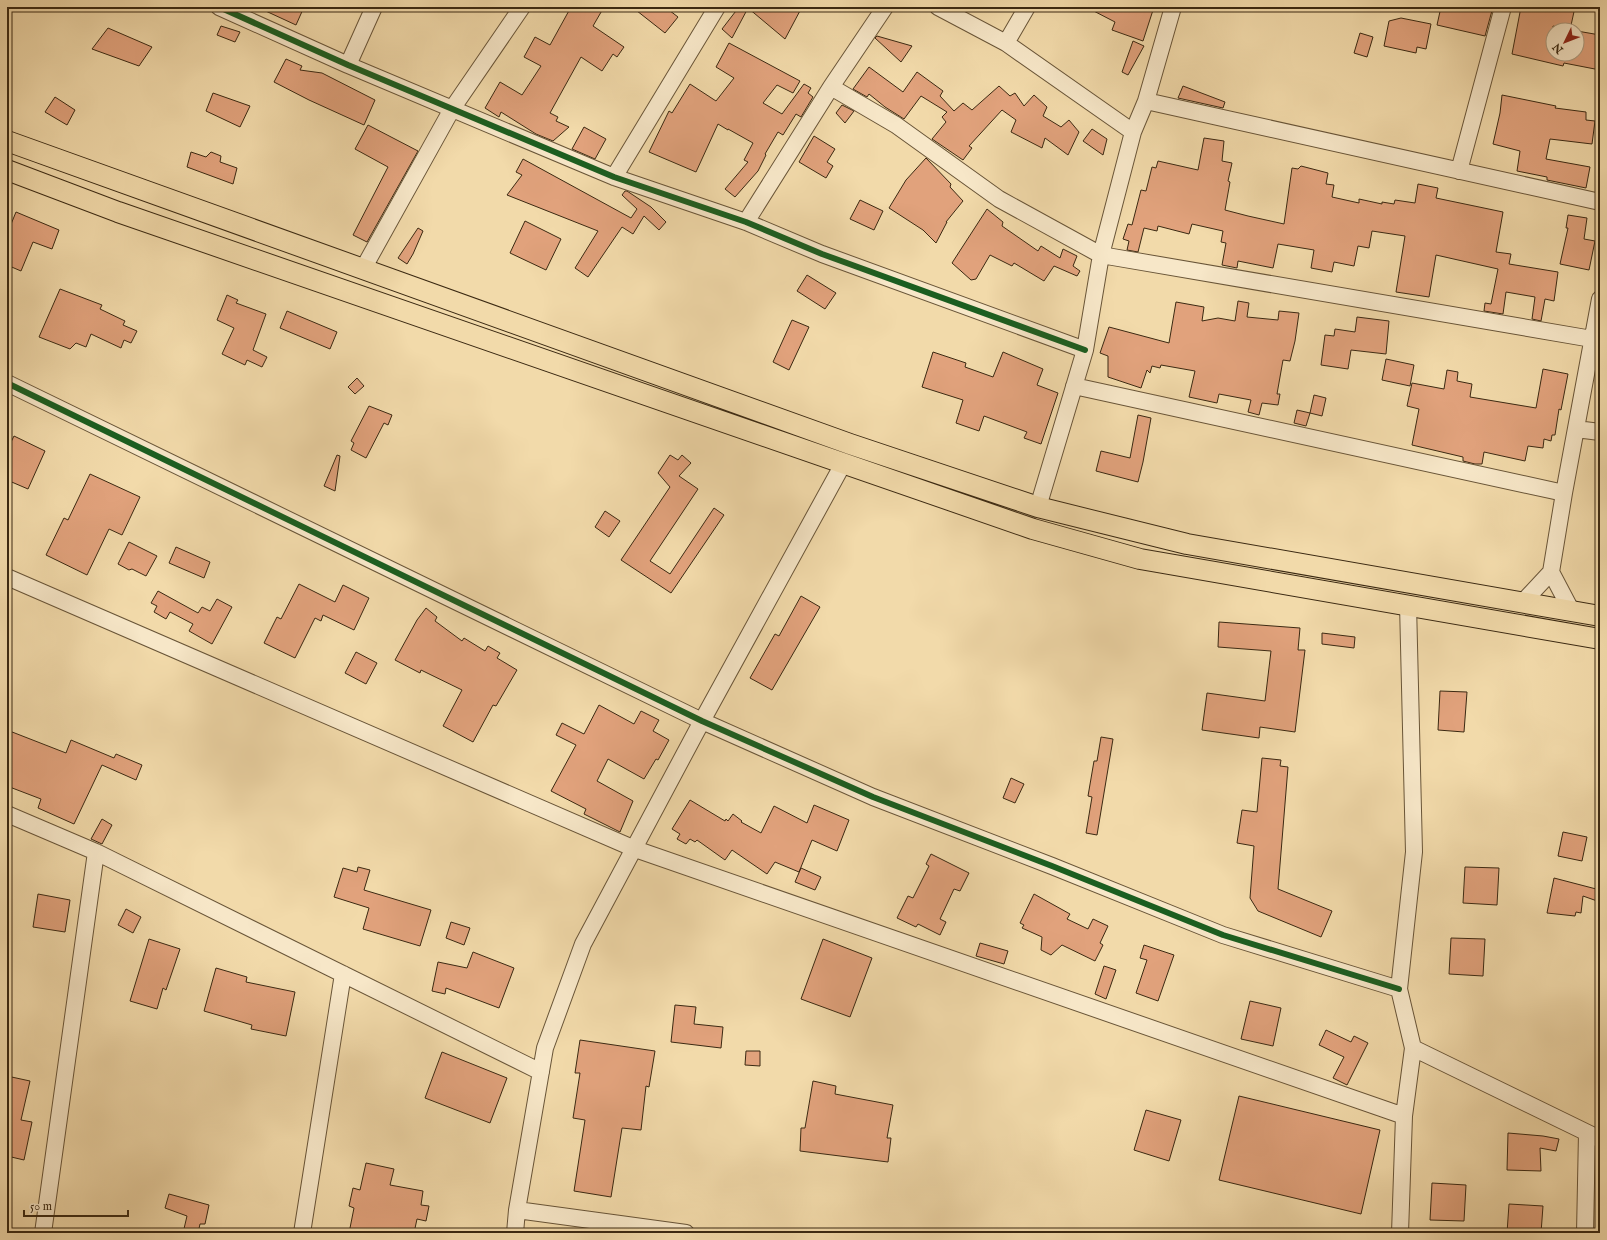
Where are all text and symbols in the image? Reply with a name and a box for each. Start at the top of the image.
north arrow [1545,22,1585,62]
text: N [1550,40,1567,57]
scale bar [24,1192,128,1218]
text: 50 m [30,1199,52,1214]

